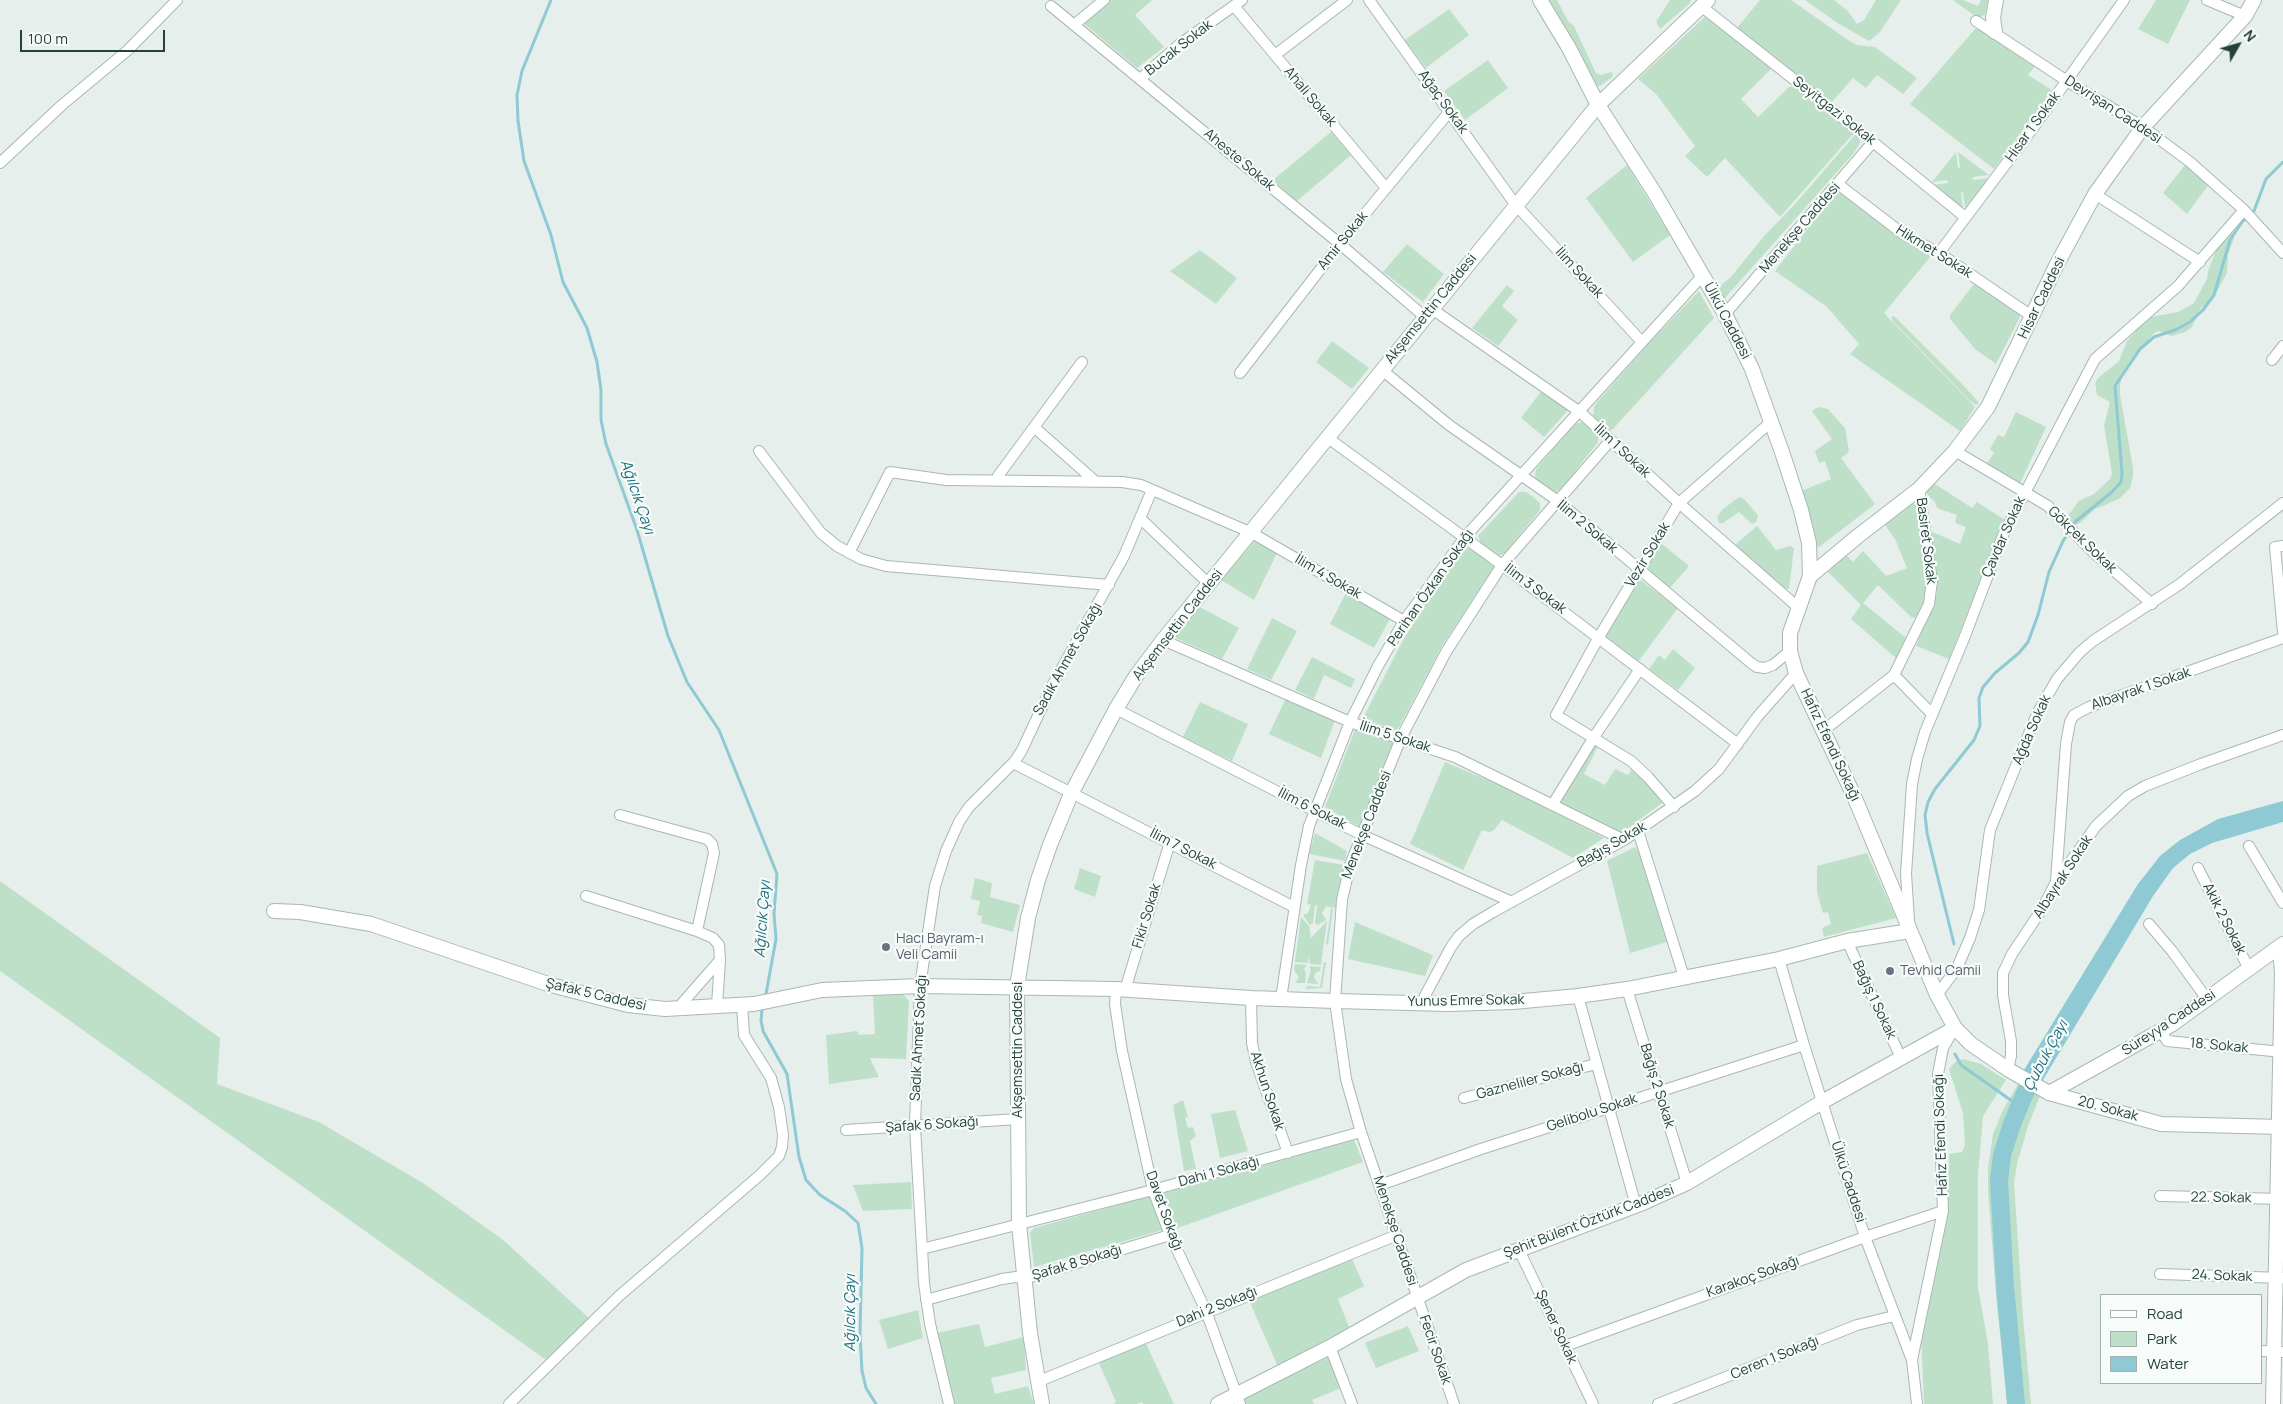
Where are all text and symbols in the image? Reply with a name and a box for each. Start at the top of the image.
street label: Bucak Sokak [1142,17,1216,79]
scale bar [22,20,168,52]
north arrow [2213,20,2263,70]
text: N [2240,26,2261,45]
text: 100 m [28,28,68,49]
street label: Ahali Sokak [1280,64,1340,130]
street label: Ağaç Sokak [1414,67,1472,137]
street label: Devrişan Caddesi [2061,72,2165,148]
street label: Seyitgazi Sokak [1789,73,1879,149]
street label: Hisar 1 Sokak [2002,89,2064,165]
street label: Aheste Sokak [1200,125,1278,195]
street label: Menekşe Caddesi [1756,179,1844,277]
street label: Amir Sokak [1314,208,1372,274]
street label: Hikmet Sokak [1893,222,1975,282]
street label: İlim Sokak [1551,244,1607,302]
street label: Akşemsettin Caddesi [1382,251,1480,367]
street label: Hisar Caddesi [2015,254,2069,342]
street label: Ülkü Caddesi [1700,280,1754,362]
street label: İlim 1 Sokak [1590,421,1654,481]
water label: Ağılcık Çayı [616,457,658,537]
street label: Çavdar Sokak [1979,494,2029,580]
street label: İlim 2 Sokak [1553,497,1621,557]
street label: Basiret Sokak [1912,497,1940,585]
street label: Gökçek Sokak [2044,503,2120,577]
street label: Vezir Sokak [1622,519,1674,591]
street label: Perihan Özkan Sokağı [1384,526,1478,650]
street label: İlim 4 Sokak [1292,551,1364,603]
street label: İlim 3 Sokak [1501,560,1569,618]
street label: Akşemsettin Caddesi [1129,566,1227,684]
street label: Sadık Ahmet Sokağı [1030,600,1106,718]
street label: Albayrak 1 Sokak [2089,664,2193,714]
street label: Hafız Efendi Sokağı [1797,686,1863,804]
street label: Ağda Sokak [2009,693,2055,767]
street label: İlim 5 Sokak [1357,718,1433,756]
street label: Menekşe Caddesi [1339,769,1395,881]
street label: İlim 6 Sokak [1275,785,1349,833]
street label: Bağış Sokak [1575,819,1649,871]
street label: İlim 7 Sokak [1147,825,1219,873]
street label: Albayrak Sokak [2030,832,2096,922]
water label: Ağılcık Çayı [751,880,775,958]
street label: Akik 2 Sokak [2199,880,2249,958]
street label: Fikir Sokak [1129,882,1165,950]
place label: Hacı Bayram-ı Veli Camii [896,931,984,964]
marker: Hacı Bayram-ı Veli Camii [880,941,892,953]
street label: Bağış 1 Sokak [1848,958,1900,1042]
place label: Tevhid Camii [1900,963,1981,979]
marker: Tevhid Camii [1884,965,1896,977]
street label: Sadık Ahmet Sokağı [907,974,931,1102]
street label: Şafak 5 Caddesi [544,975,648,1015]
street label: Akşemsettin Caddesi [1010,982,1026,1118]
street label: Süreyya Caddesi [2119,987,2219,1059]
street label: Yunus Emre Sokak [1408,992,1524,1010]
water label: Çubuk Çayı [2020,1017,2072,1095]
street label: 18. Sokak [2189,1035,2249,1057]
street label: Bağış 2 Sokak [1636,1042,1678,1130]
street label: Akhun Sokak [1246,1049,1288,1133]
street label: Gazneliler Sokağı [1474,1059,1586,1103]
street label: Hafız Efendi Sokağı [1930,1074,1952,1196]
street label: Gelibolu Sokak [1545,1090,1639,1136]
street label: 20. Sokak [2076,1093,2140,1125]
street label: Şafak 6 Sokağı [885,1113,979,1137]
street label: Ülkü Caddesi [1827,1139,1869,1225]
street label: Dahi 1 Sokağı [1177,1153,1261,1191]
street label: Davet Sokağı [1142,1169,1186,1253]
street label: Menekşe Caddesi [1369,1174,1421,1288]
street label: Şehit Bülent Öztürk Caddesi [1501,1182,1677,1262]
street label: 22. Sokak [2190,1189,2252,1207]
street label: Şafak 8 Sokağı [1030,1241,1124,1285]
street label: Karakoç Sokağı [1704,1252,1802,1302]
street label: 24. Sokak [2191,1267,2253,1285]
water label: Ağılcık Çayı [842,1274,860,1352]
street label: Dahi 2 Sokağı [1174,1283,1260,1331]
street label: Şener Sokak [1532,1287,1580,1367]
legend [2100,1294,2263,1384]
text: Road [2147,1303,2183,1324]
street label: Fecir Sokak [1415,1313,1455,1387]
text: Park [2147,1328,2177,1349]
street label: Ceren 1 Sokağı [1728,1333,1822,1383]
text: Water [2147,1353,2189,1374]

